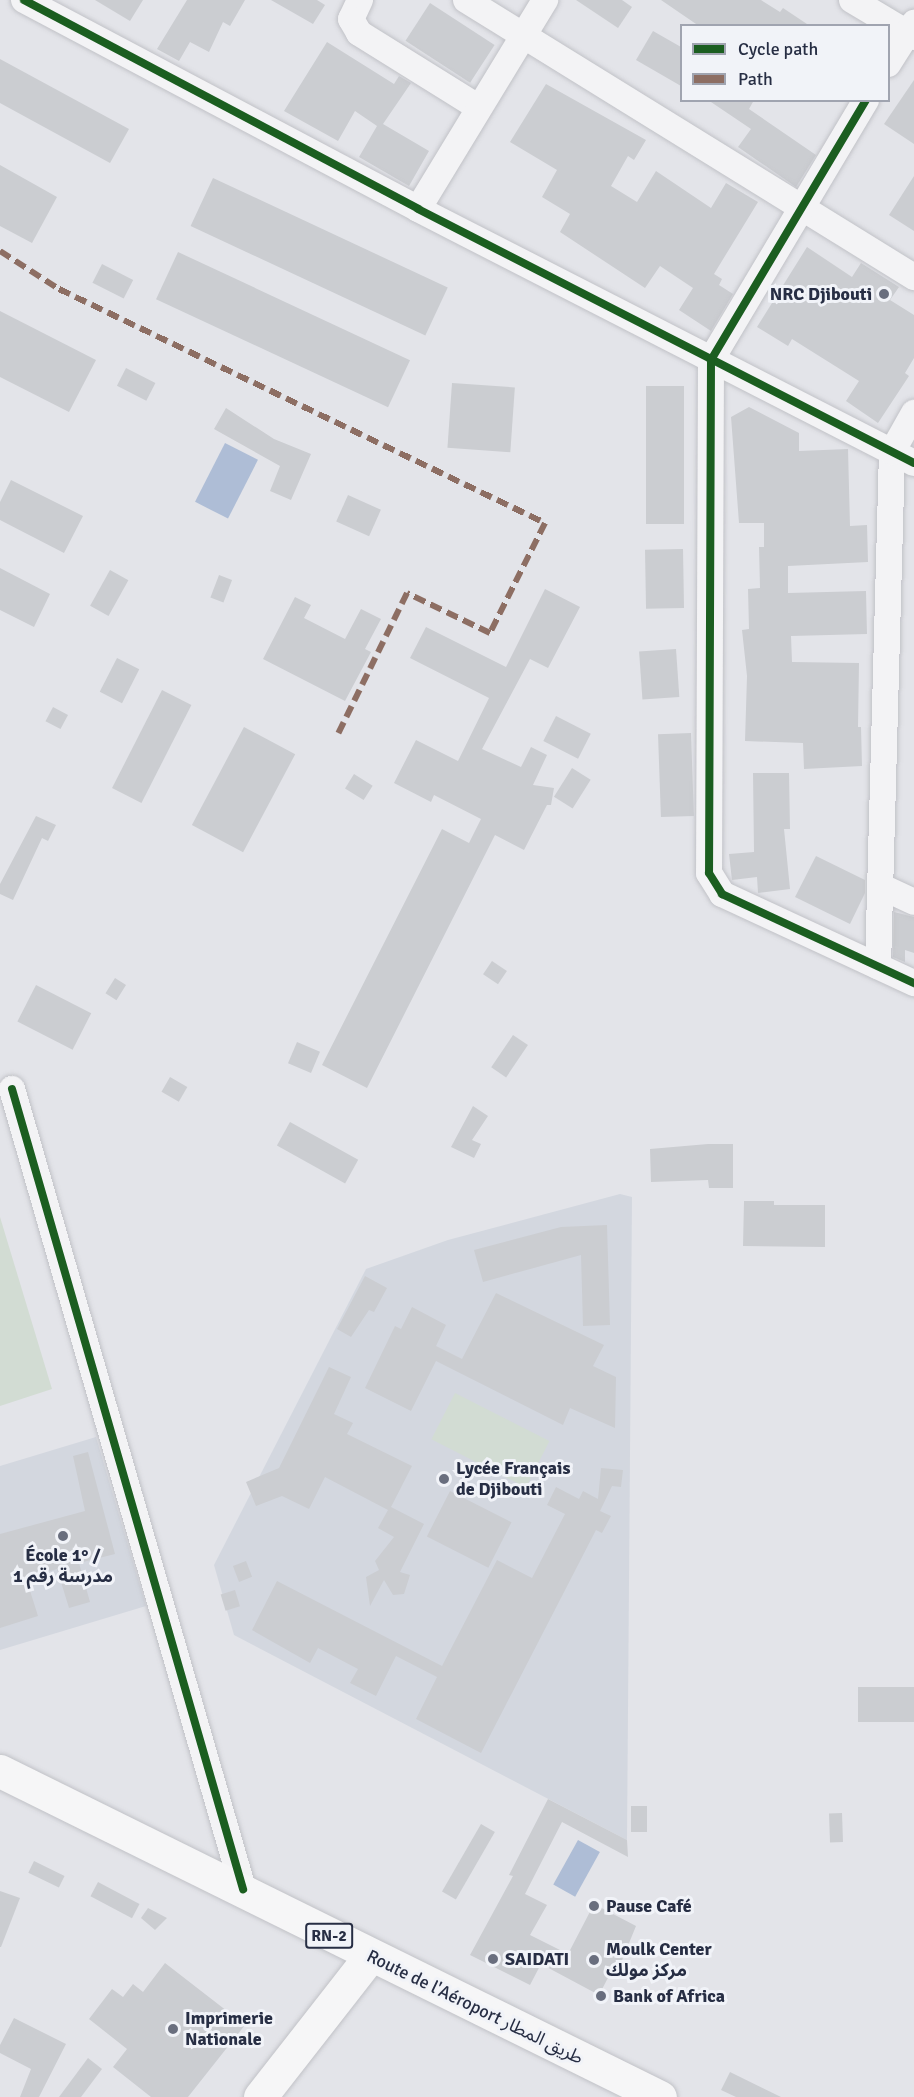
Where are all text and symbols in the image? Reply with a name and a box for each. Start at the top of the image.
legend [680,24,890,102]
text: Cycle path [738,38,818,60]
text: Path [738,68,773,90]
place label: NRC Djibouti [770,283,872,305]
marker: NRC Djibouti [877,287,891,301]
place label: Lycée Français de Djibouti [456,1458,570,1500]
marker: Lycée Français de Djibouti [437,1472,451,1486]
marker: École 1° / مدرسة رقم 1 [56,1529,70,1543]
place label: École 1° / مدرسة رقم 1 [13,1545,113,1588]
place label: Pause Café [606,1895,692,1917]
marker: Pause Café [587,1899,601,1913]
road number: RN-2 [305,1923,353,1949]
place label: Moulk Center مركز مولك [606,1939,712,1982]
street label: Route de l'Aéroport طريق المطار [363,1945,587,2069]
place label: SAIDATI [505,1948,569,1970]
marker: SAIDATI [486,1952,500,1966]
marker: Moulk Center مركز مولك [587,1953,601,1967]
place label: Bank of Africa [613,1985,725,2007]
marker: Bank of Africa [594,1989,608,2003]
place label: Imprimerie Nationale [185,2008,273,2050]
marker: Imprimerie Nationale [166,2022,180,2036]

